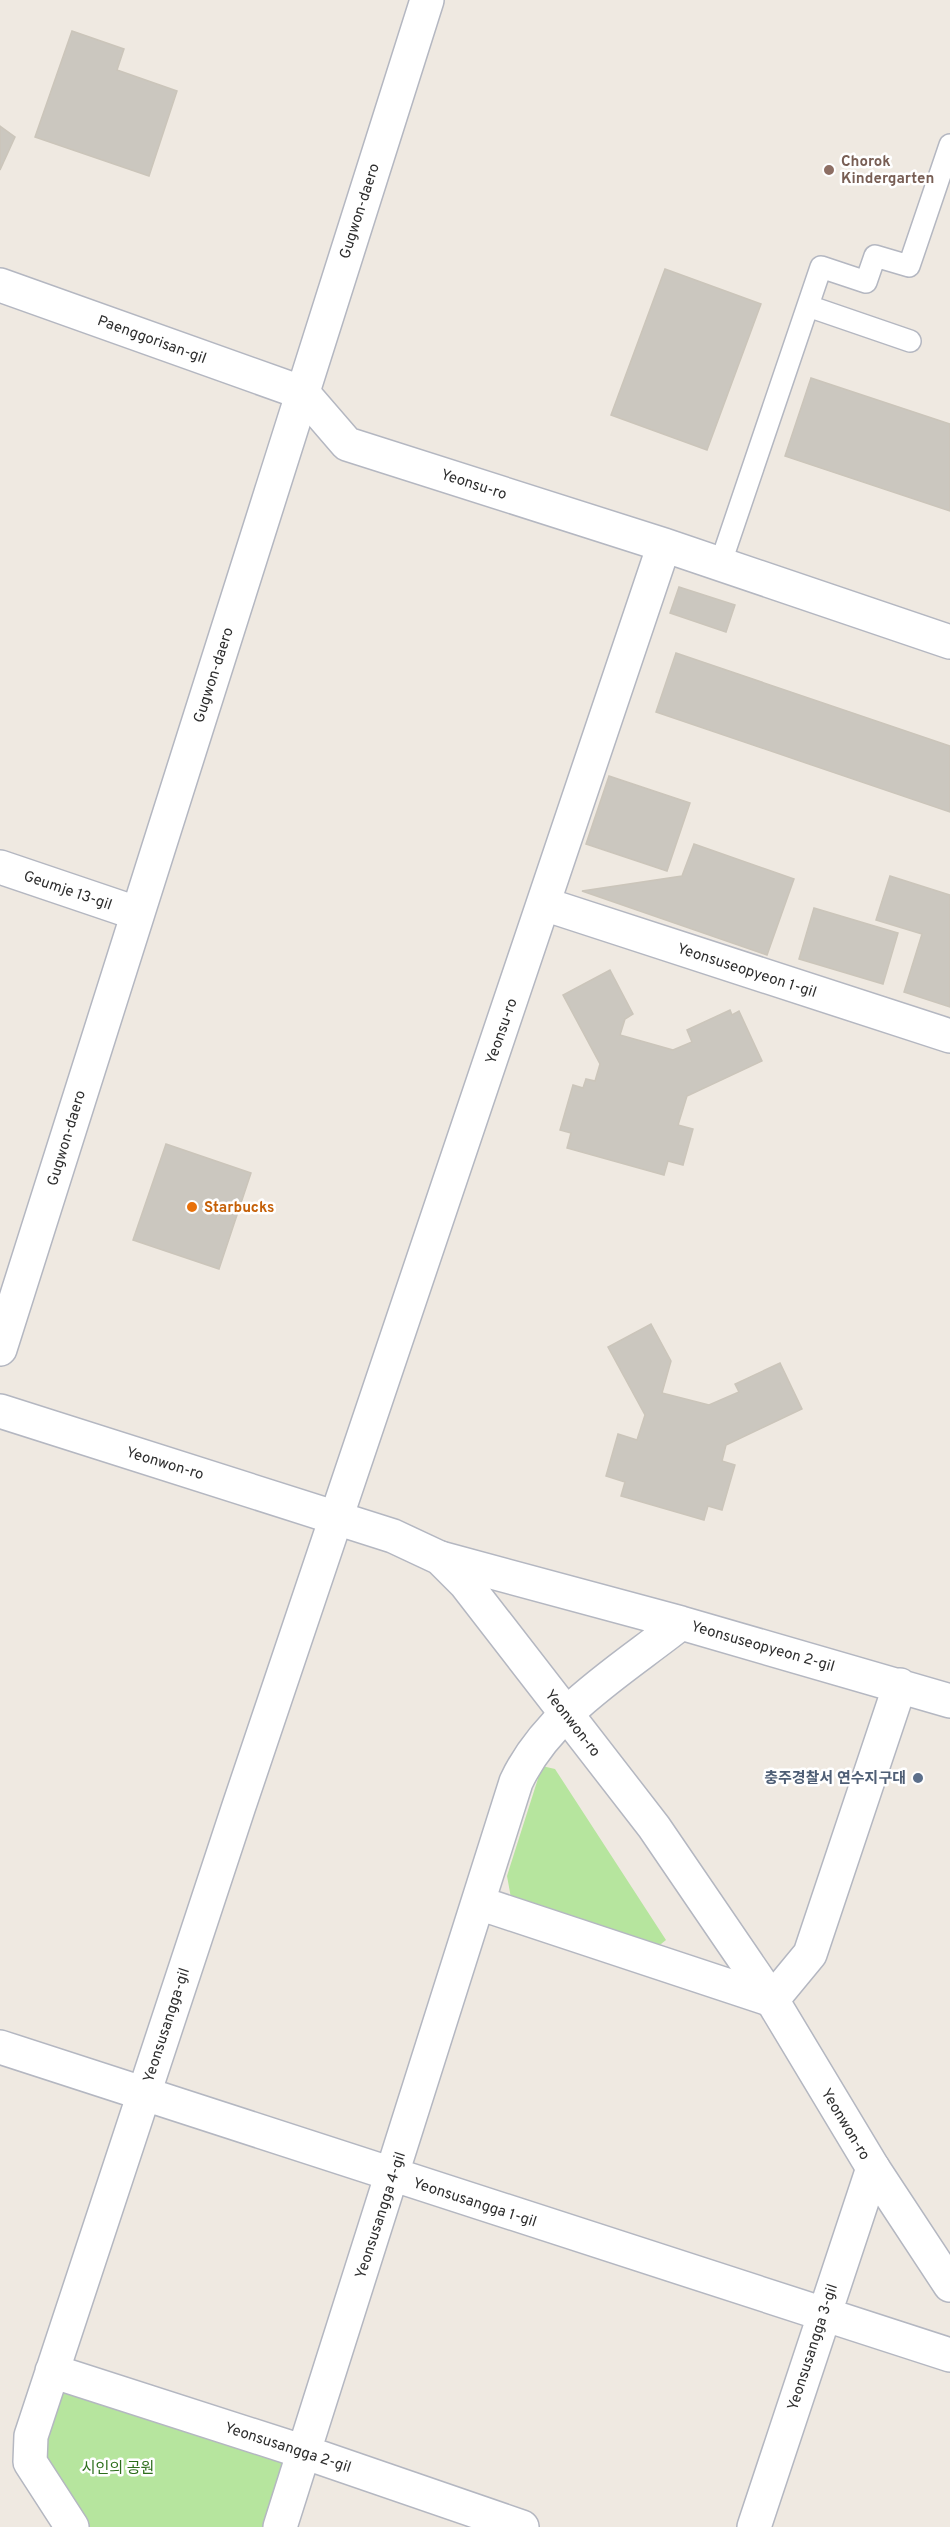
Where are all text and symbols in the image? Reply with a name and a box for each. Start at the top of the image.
place label: Chorok Kindergarten [841,153,934,189]
street label: Gugwon-daero [336,161,385,262]
marker: Chorok Kindergarten [822,163,836,177]
street label: Paenggorisan-gil [94,312,209,369]
street label: Yeonsu-ro [438,466,509,505]
street label: Gugwon-daero [190,625,239,726]
street label: Geumje 13-gil [21,867,114,915]
street label: Yeonsuseopyeon 1-gil [674,940,819,1003]
street label: Yeonsu-ro [482,996,523,1067]
street label: Gugwon-daero [44,1088,91,1189]
place label: Starbucks [204,1199,274,1218]
marker: Starbucks [185,1200,199,1214]
street label: Yeonwon-ro [123,1444,206,1485]
street label: Yeonsuseopyeon 2-gil [689,1618,837,1677]
street label: Yeonwon-ro [540,1686,604,1761]
place label: 충주경찰서 연수지구대 [764,1770,906,1789]
marker: 충주경찰서 연수지구대 [911,1771,925,1785]
street label: Yeonsusangga-gil [140,1966,195,2085]
street label: Yeonwon-ro [816,2086,874,2164]
street label: Yeonsusangga 4-gil [352,2150,411,2281]
street label: Yeonsusangga 1-gil [410,2174,539,2232]
street label: Yeonsusangga 3-gil [784,2282,843,2413]
street label: Yeonsusangga 2-gil [222,2419,353,2478]
park label: 시인의 공원 [82,2460,154,2479]

